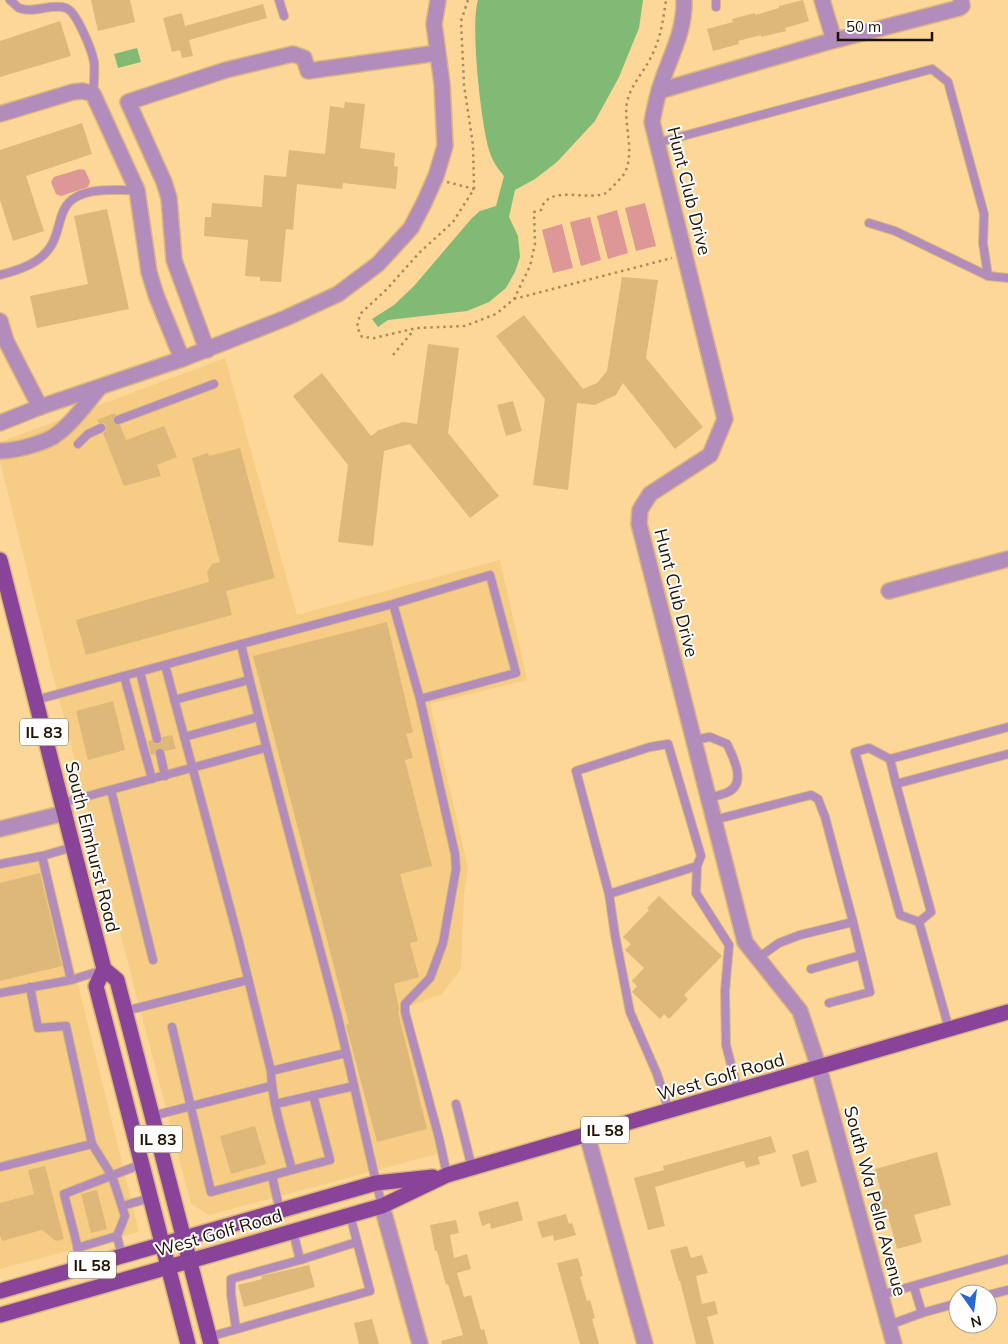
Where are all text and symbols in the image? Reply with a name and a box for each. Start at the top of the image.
scale bar [838,10,932,42]
text: 50 m [846,17,881,36]
street label: Hunt Club Drive [662,124,717,258]
street label: Hunt Club Drive [649,526,704,660]
road number: IL 83 [20,719,68,746]
street label: South Elmhurst Road [60,759,125,935]
street label: West Golf Road [655,1047,787,1106]
street label: South Wa Pella Avenue [839,1103,912,1298]
road number: IL 58 [581,1116,629,1144]
road number: IL 83 [134,1126,182,1152]
street label: West Golf Road [153,1203,285,1262]
road number: IL 58 [68,1252,116,1278]
north arrow [948,1284,998,1334]
text: N [969,1312,983,1332]

